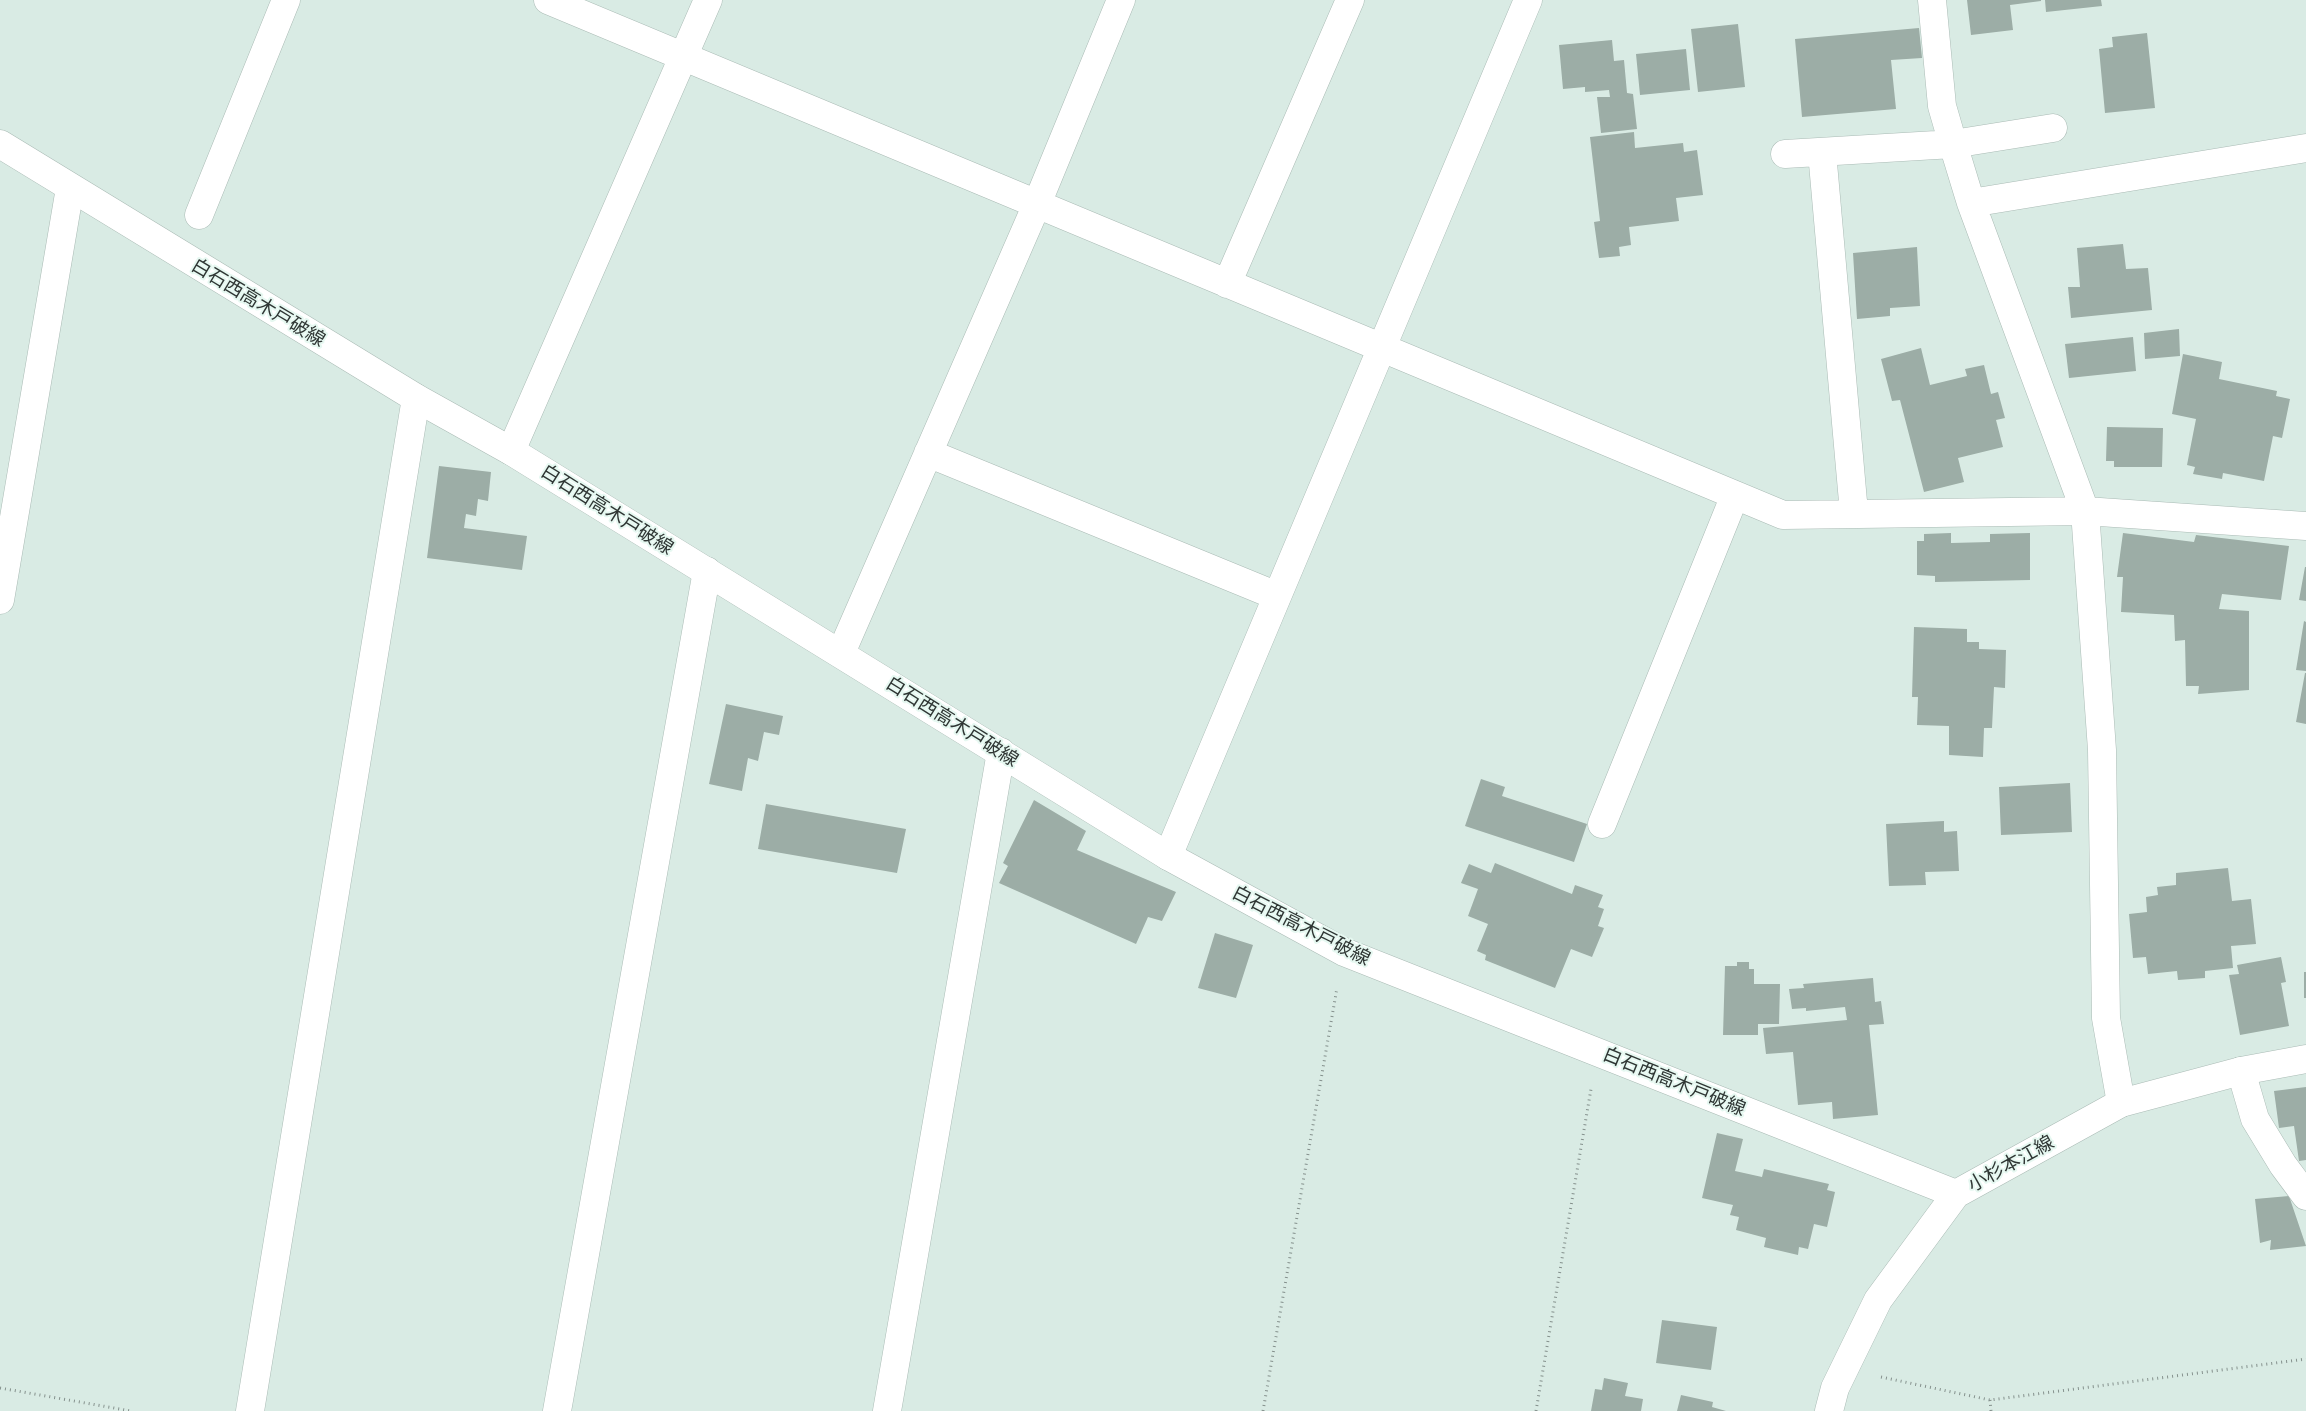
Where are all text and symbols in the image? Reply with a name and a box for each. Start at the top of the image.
street label: 白石西高木戸破線 [187,254,329,352]
street label: 白石西高木戸破線 [537,460,677,560]
street label: 白石西高木戸破線 [882,672,1022,772]
street label: 白石西高木戸破線 [1228,881,1374,971]
street label: 白石西高木戸破線 [1599,1043,1749,1121]
street label: 小杉本江線 [1964,1131,2058,1197]

